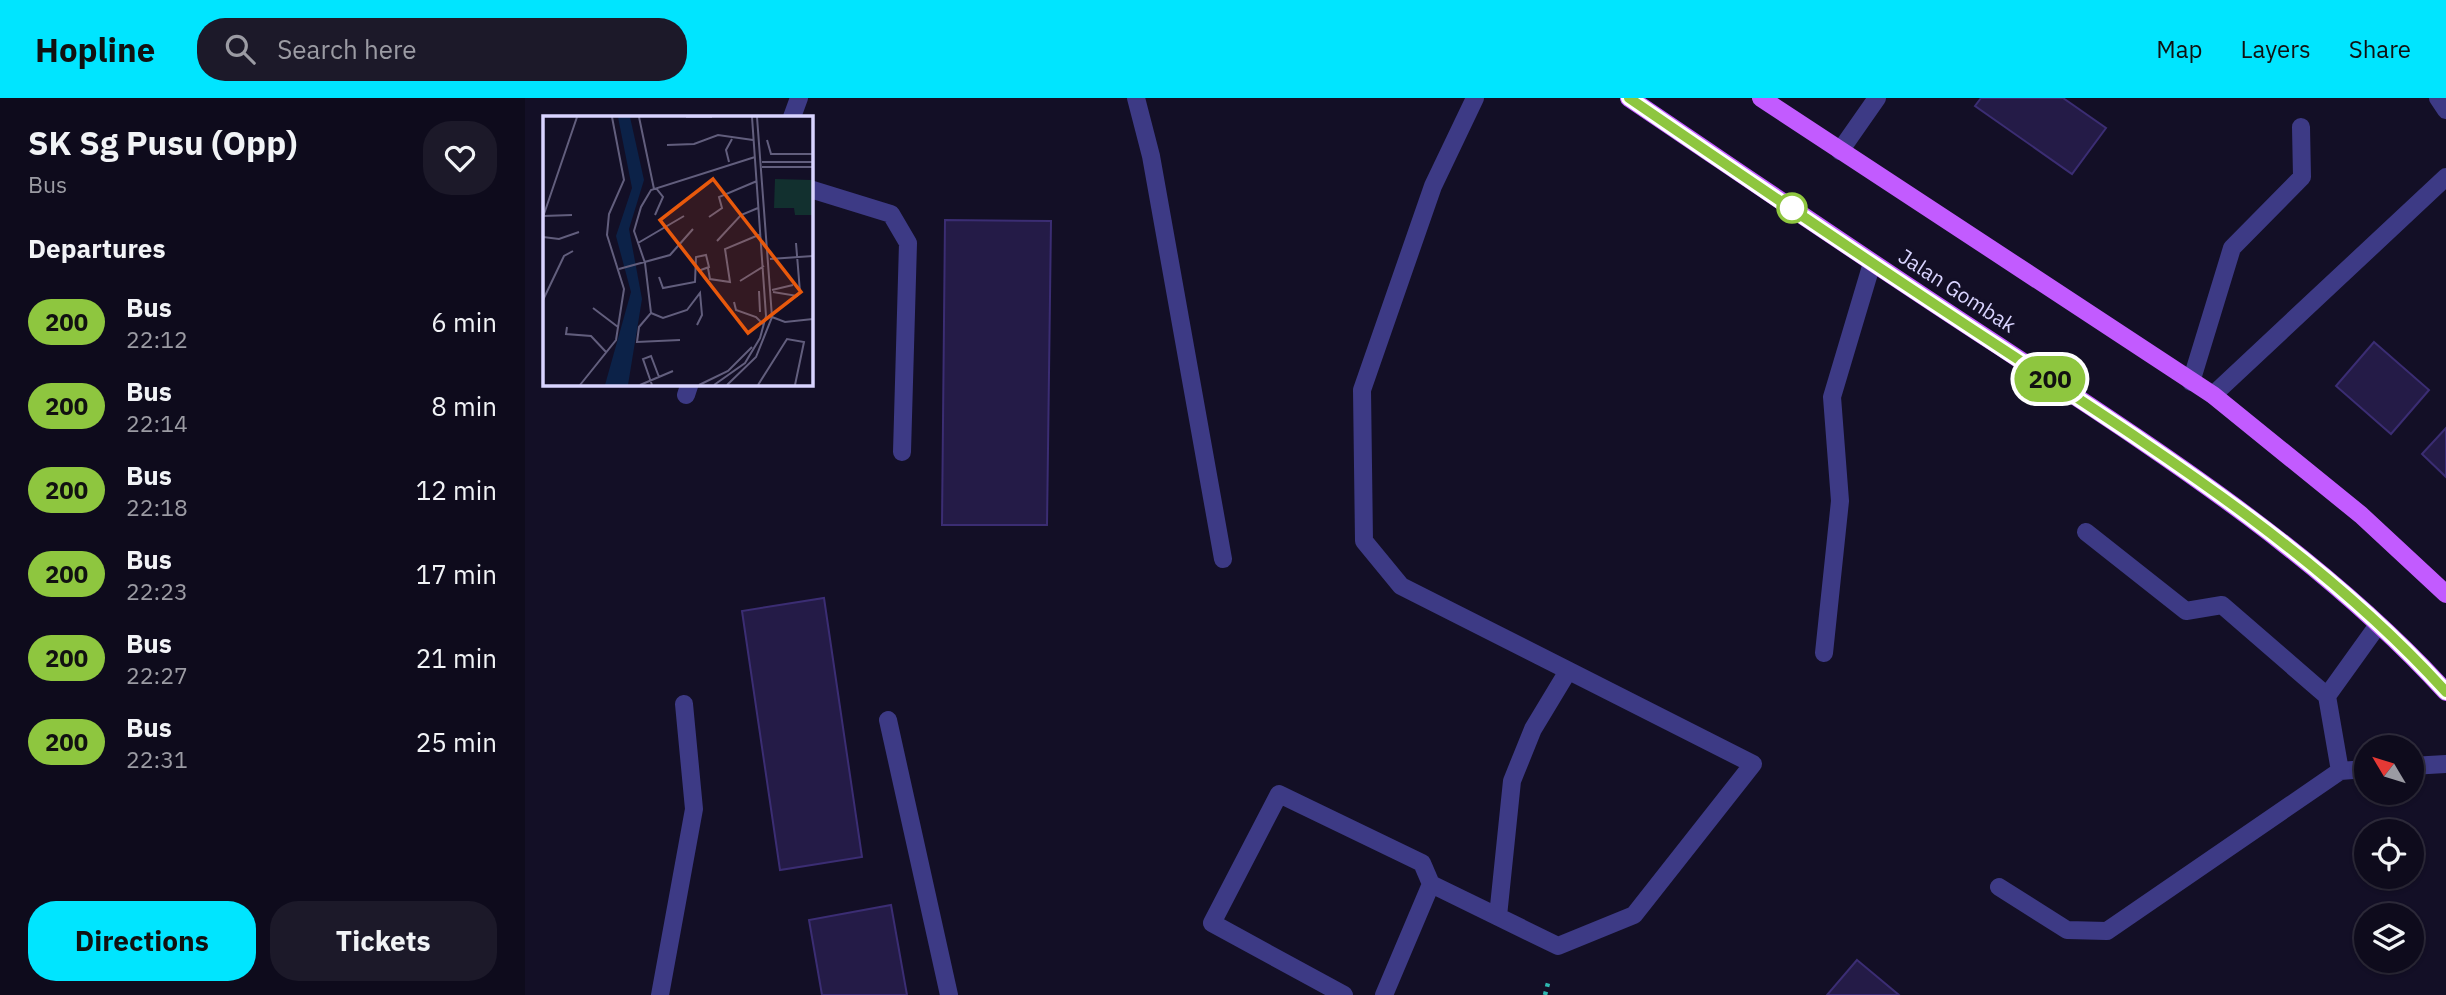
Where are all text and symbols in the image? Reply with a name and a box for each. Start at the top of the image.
search box [197,18,687,81]
text: Hopline [35,28,155,71]
icon: search [221,30,259,68]
text: Search here [277,32,417,66]
text: Map [2156,33,2203,65]
text: Layers [2241,33,2311,65]
text: Share [2349,33,2411,65]
inset map [543,116,812,385]
text: SK Sg Pusu (Opp) [28,121,297,164]
button: heart [423,121,497,195]
text: Bus [28,169,67,199]
unlabelled marker [1777,193,1807,223]
text: Departures [28,231,166,265]
street label: Jalan Gombak [1893,242,2022,339]
text: Bus [126,290,172,324]
text: 6 min [431,305,497,339]
text: 200 [45,306,88,338]
text: 22:12 [126,324,188,354]
line badge: 200 [2010,356,2090,402]
text: 200 [2028,363,2072,395]
text: Bus [126,374,172,408]
text: 8 min [431,389,497,423]
text: 200 [45,390,88,422]
text: 22:14 [126,408,188,438]
text: Bus [126,458,172,492]
text: 12 min [416,473,497,507]
text: 200 [45,474,88,506]
text: 22:18 [126,492,188,522]
text: Bus [126,542,172,576]
text: 17 min [416,557,497,591]
text: 200 [45,558,88,590]
text: 22:23 [126,576,188,606]
text: Bus [126,626,172,660]
text: 21 min [416,641,497,675]
text: 200 [45,642,88,674]
text: 22:27 [126,660,188,690]
text: Bus [126,710,172,744]
text: 25 min [416,725,497,759]
text: 200 [45,726,88,758]
north arrow [2354,735,2424,805]
map controls [2354,735,2424,973]
text: 22:31 [126,744,188,774]
button: locate [2354,819,2424,889]
button: Directions [28,901,256,981]
button: Tickets [270,901,497,981]
button: layers [2354,903,2424,973]

